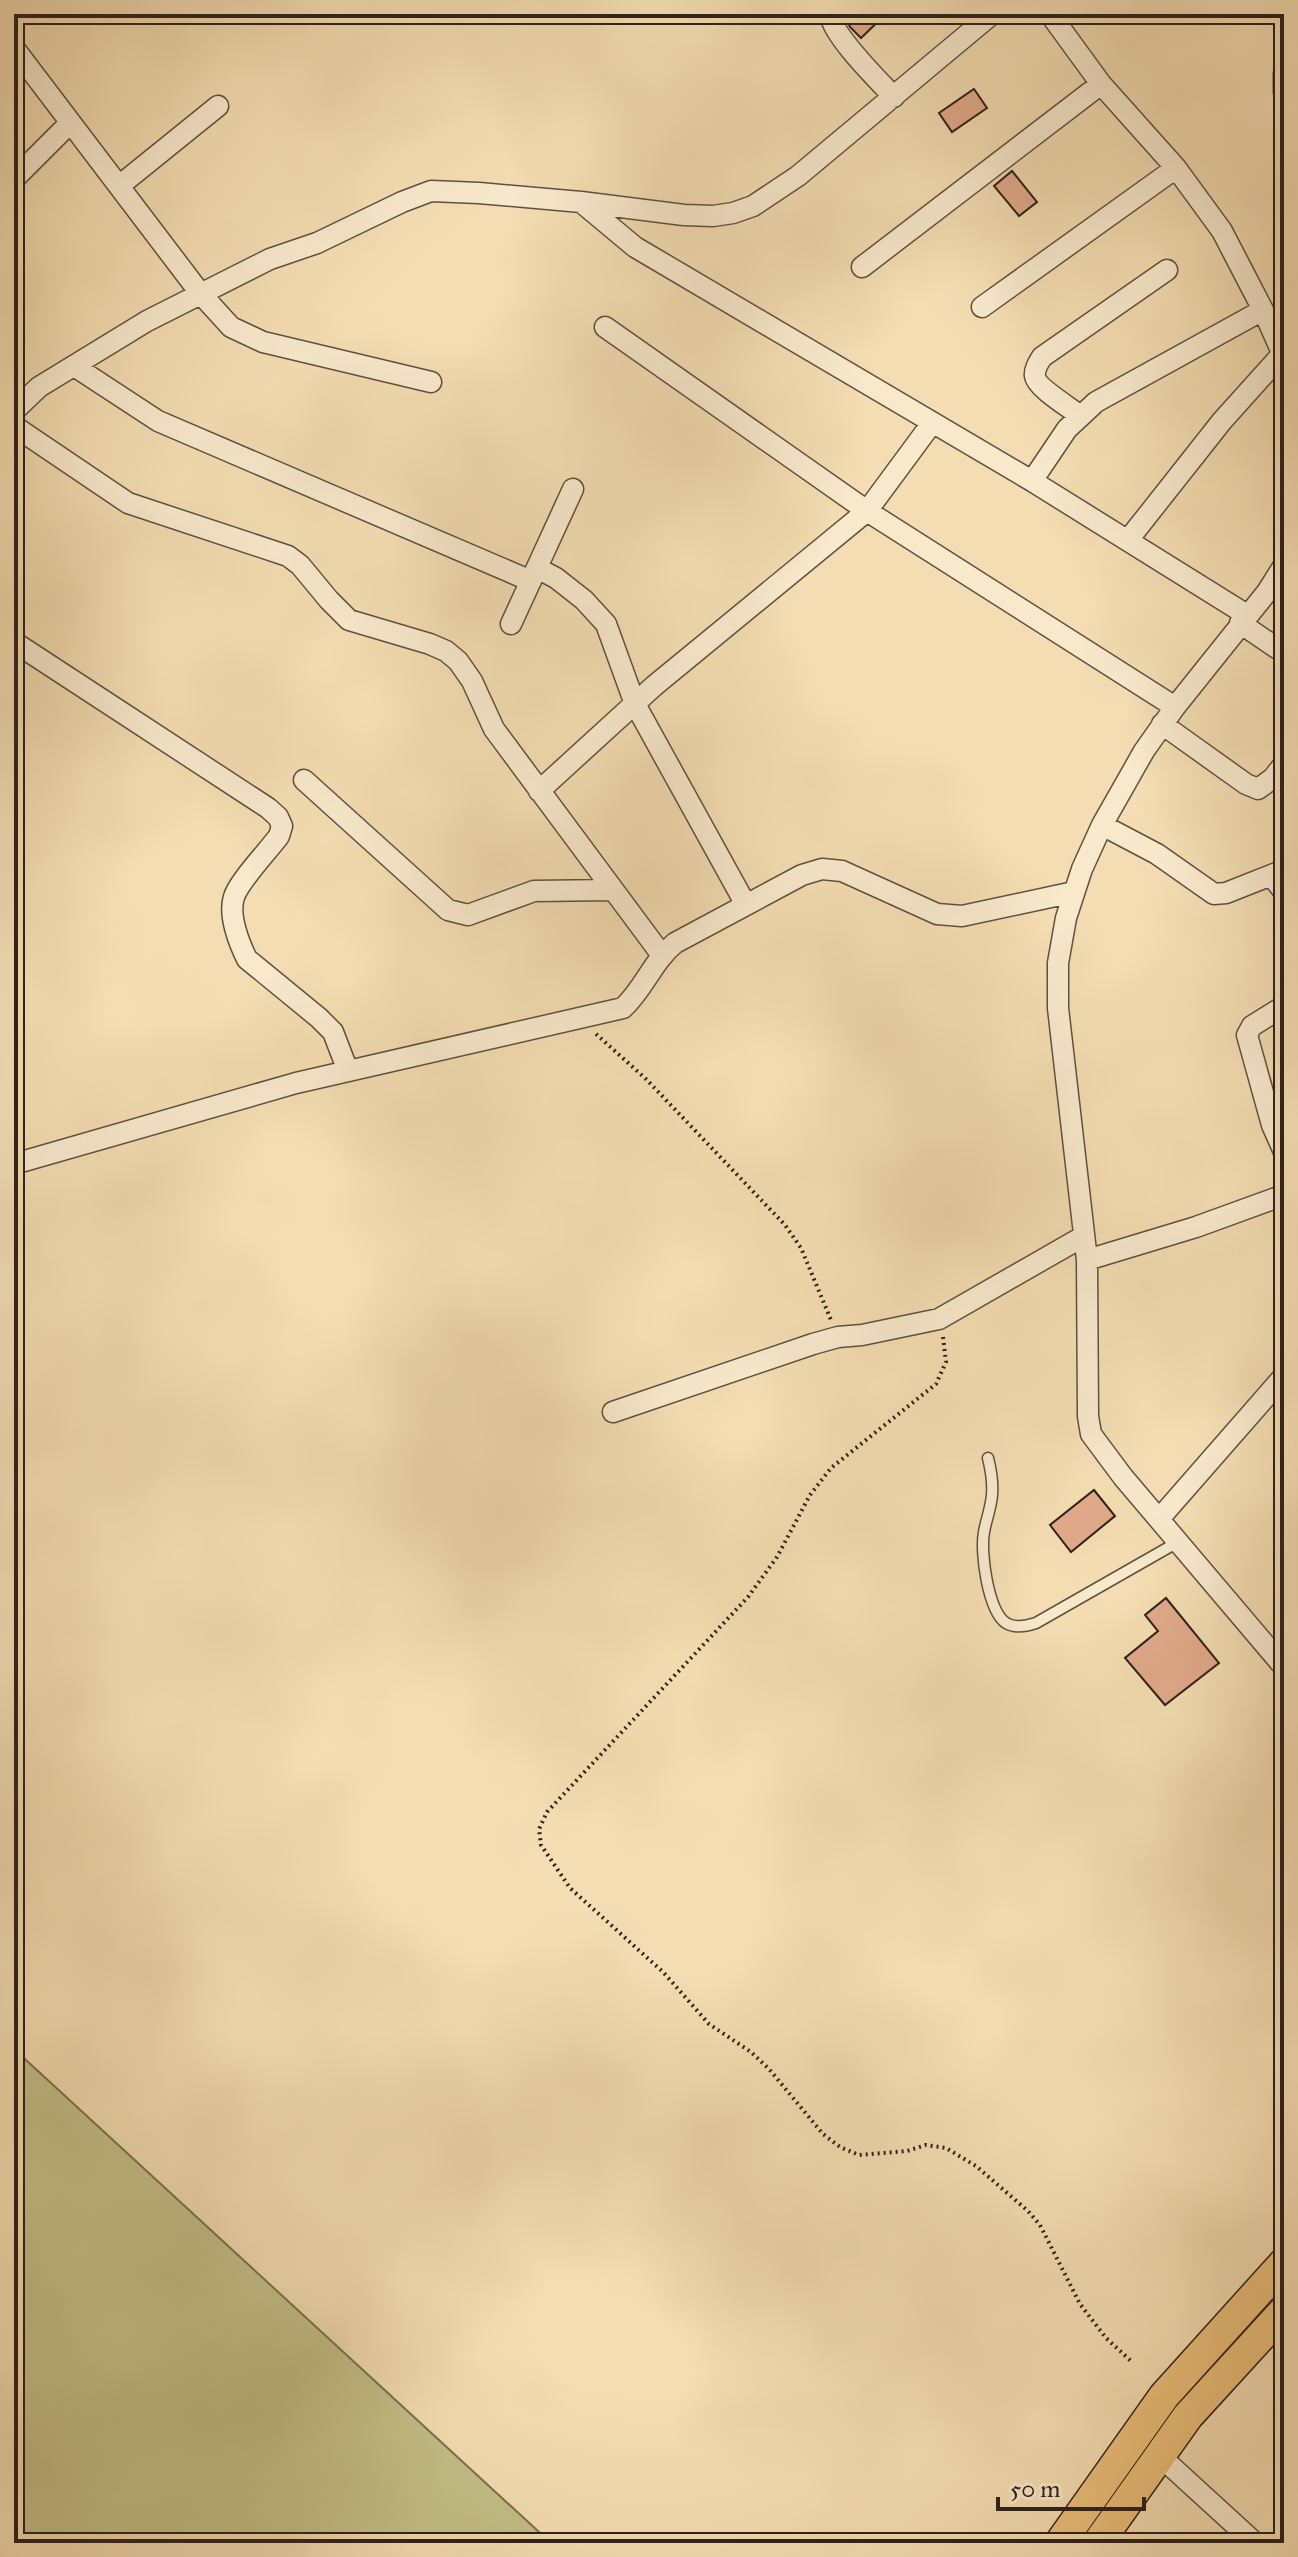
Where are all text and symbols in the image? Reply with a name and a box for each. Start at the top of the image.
scale bar [998,2461,1144,2511]
text: 50 m [1010,2474,1060,2504]

